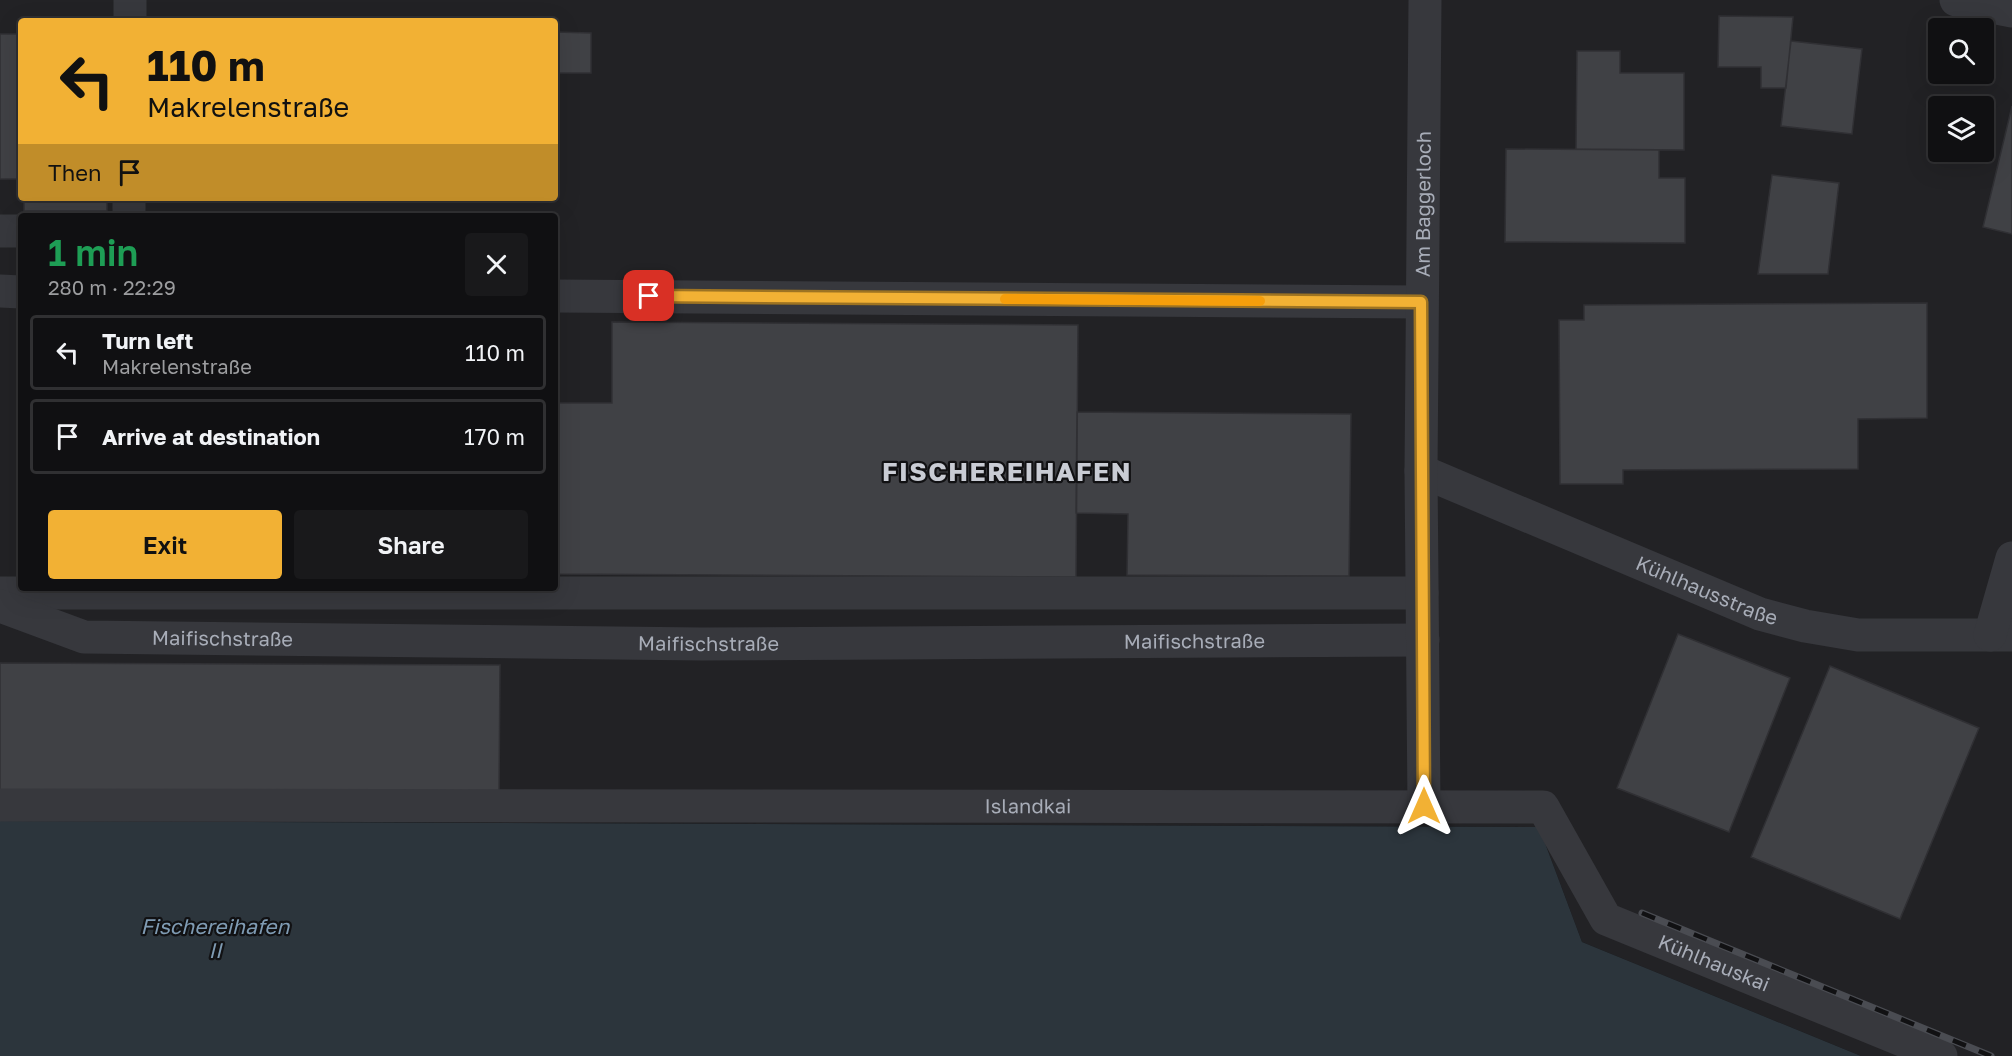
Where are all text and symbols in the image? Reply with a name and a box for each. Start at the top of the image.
map controls [1928,18,1994,162]
button: search [1928,18,1994,84]
text: 110 m [147,40,265,90]
icon: left [48,42,126,120]
text: Makrelenstraße [147,91,349,123]
button: layers [1928,96,1994,162]
street label: Am Baggerloch [1410,131,1435,277]
icon: arrive [113,156,146,189]
text: Then [48,159,101,186]
text: 1 min [48,231,138,274]
button: close [465,233,528,296]
pin [623,270,674,321]
text: 280 m · 22:29 [48,275,176,299]
icon: arrive [632,279,665,312]
text: Turn left [102,327,193,354]
icon: left [51,336,84,369]
text: 110 m [465,339,525,366]
text: Makrelenstraße [102,354,252,378]
icon: arrive [51,420,84,453]
text: Arrive at destination [102,423,320,450]
text: 170 m [464,423,525,450]
district label: FISCHEREIHAFEN [882,456,1132,487]
button: Exit [48,510,282,579]
button: Share [294,510,528,579]
street label: Kühlhausstraße [1633,550,1780,629]
street label: Maifischstraße [152,625,293,650]
street label: Maifischstraße [1124,628,1265,653]
street label: Maifischstraße [638,630,779,655]
position arrow [1392,774,1456,838]
street label: Islandkai [984,793,1072,817]
water label: Fischereihafen II [141,913,291,963]
street label: Kühlhauskai [1655,929,1774,996]

